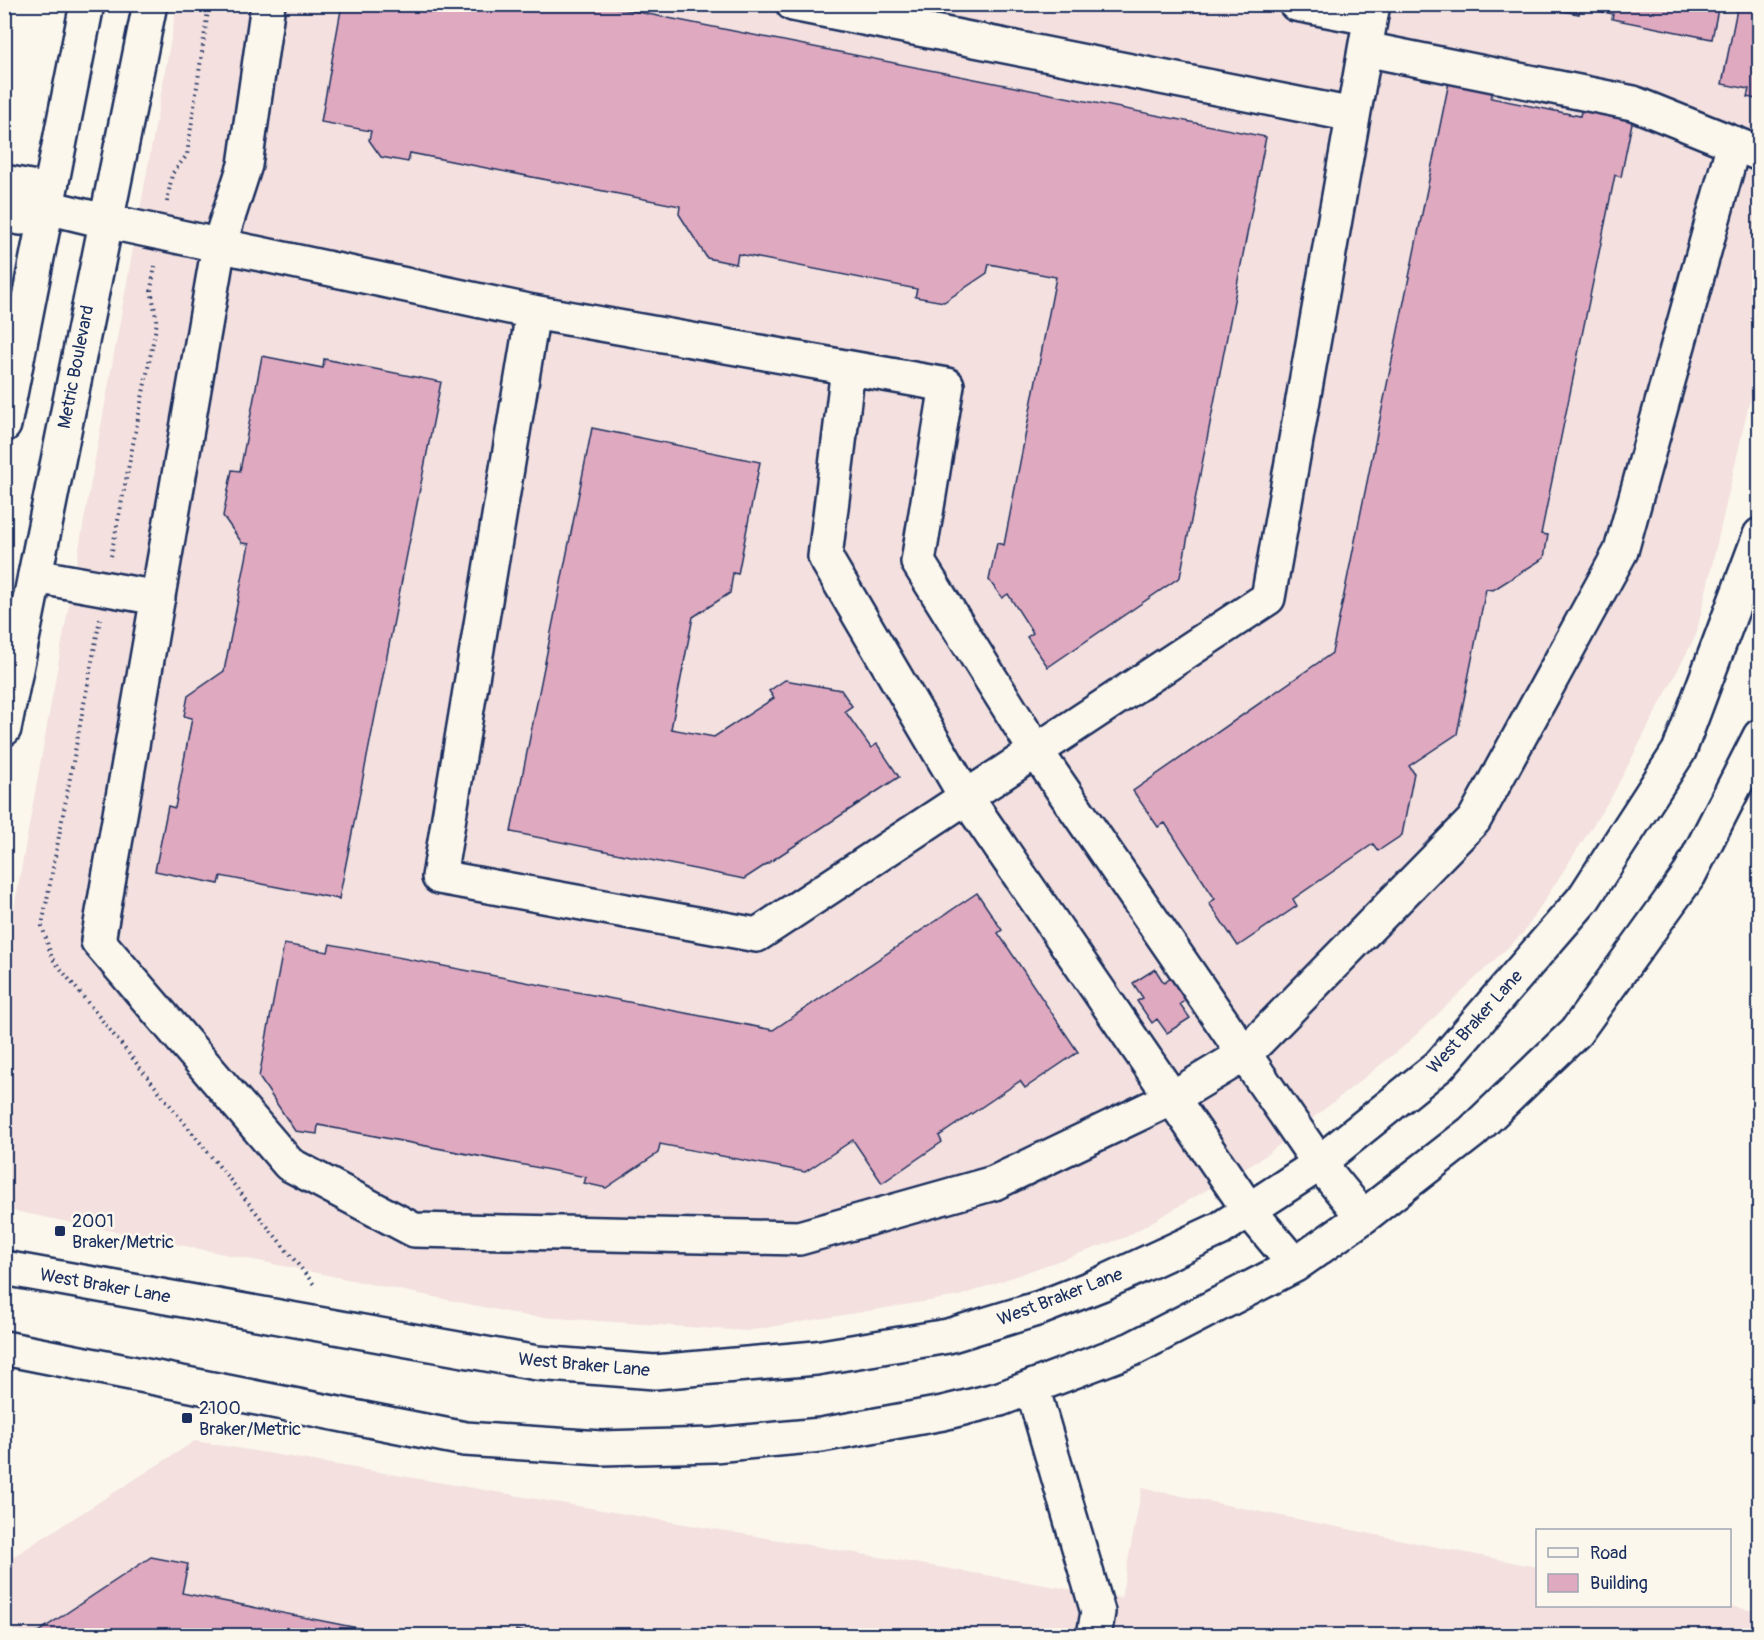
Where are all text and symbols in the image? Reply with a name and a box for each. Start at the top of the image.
street label: Metric Boulevard [53,303,99,431]
street label: West Braker Lane [1422,965,1528,1079]
place label: 2001 Braker/Metric [72,1210,174,1254]
marker: 2001 Braker/Metric [53,1224,67,1238]
street label: West Braker Lane [38,1263,172,1309]
street label: West Braker Lane [994,1263,1126,1331]
street label: West Braker Lane [517,1348,651,1382]
place label: 2100 Braker/Metric [199,1397,301,1441]
marker: 2100 Braker/Metric [180,1411,194,1425]
legend [1536,1529,1731,1607]
text: Road [1590,1542,1627,1565]
text: Building [1590,1572,1648,1595]

